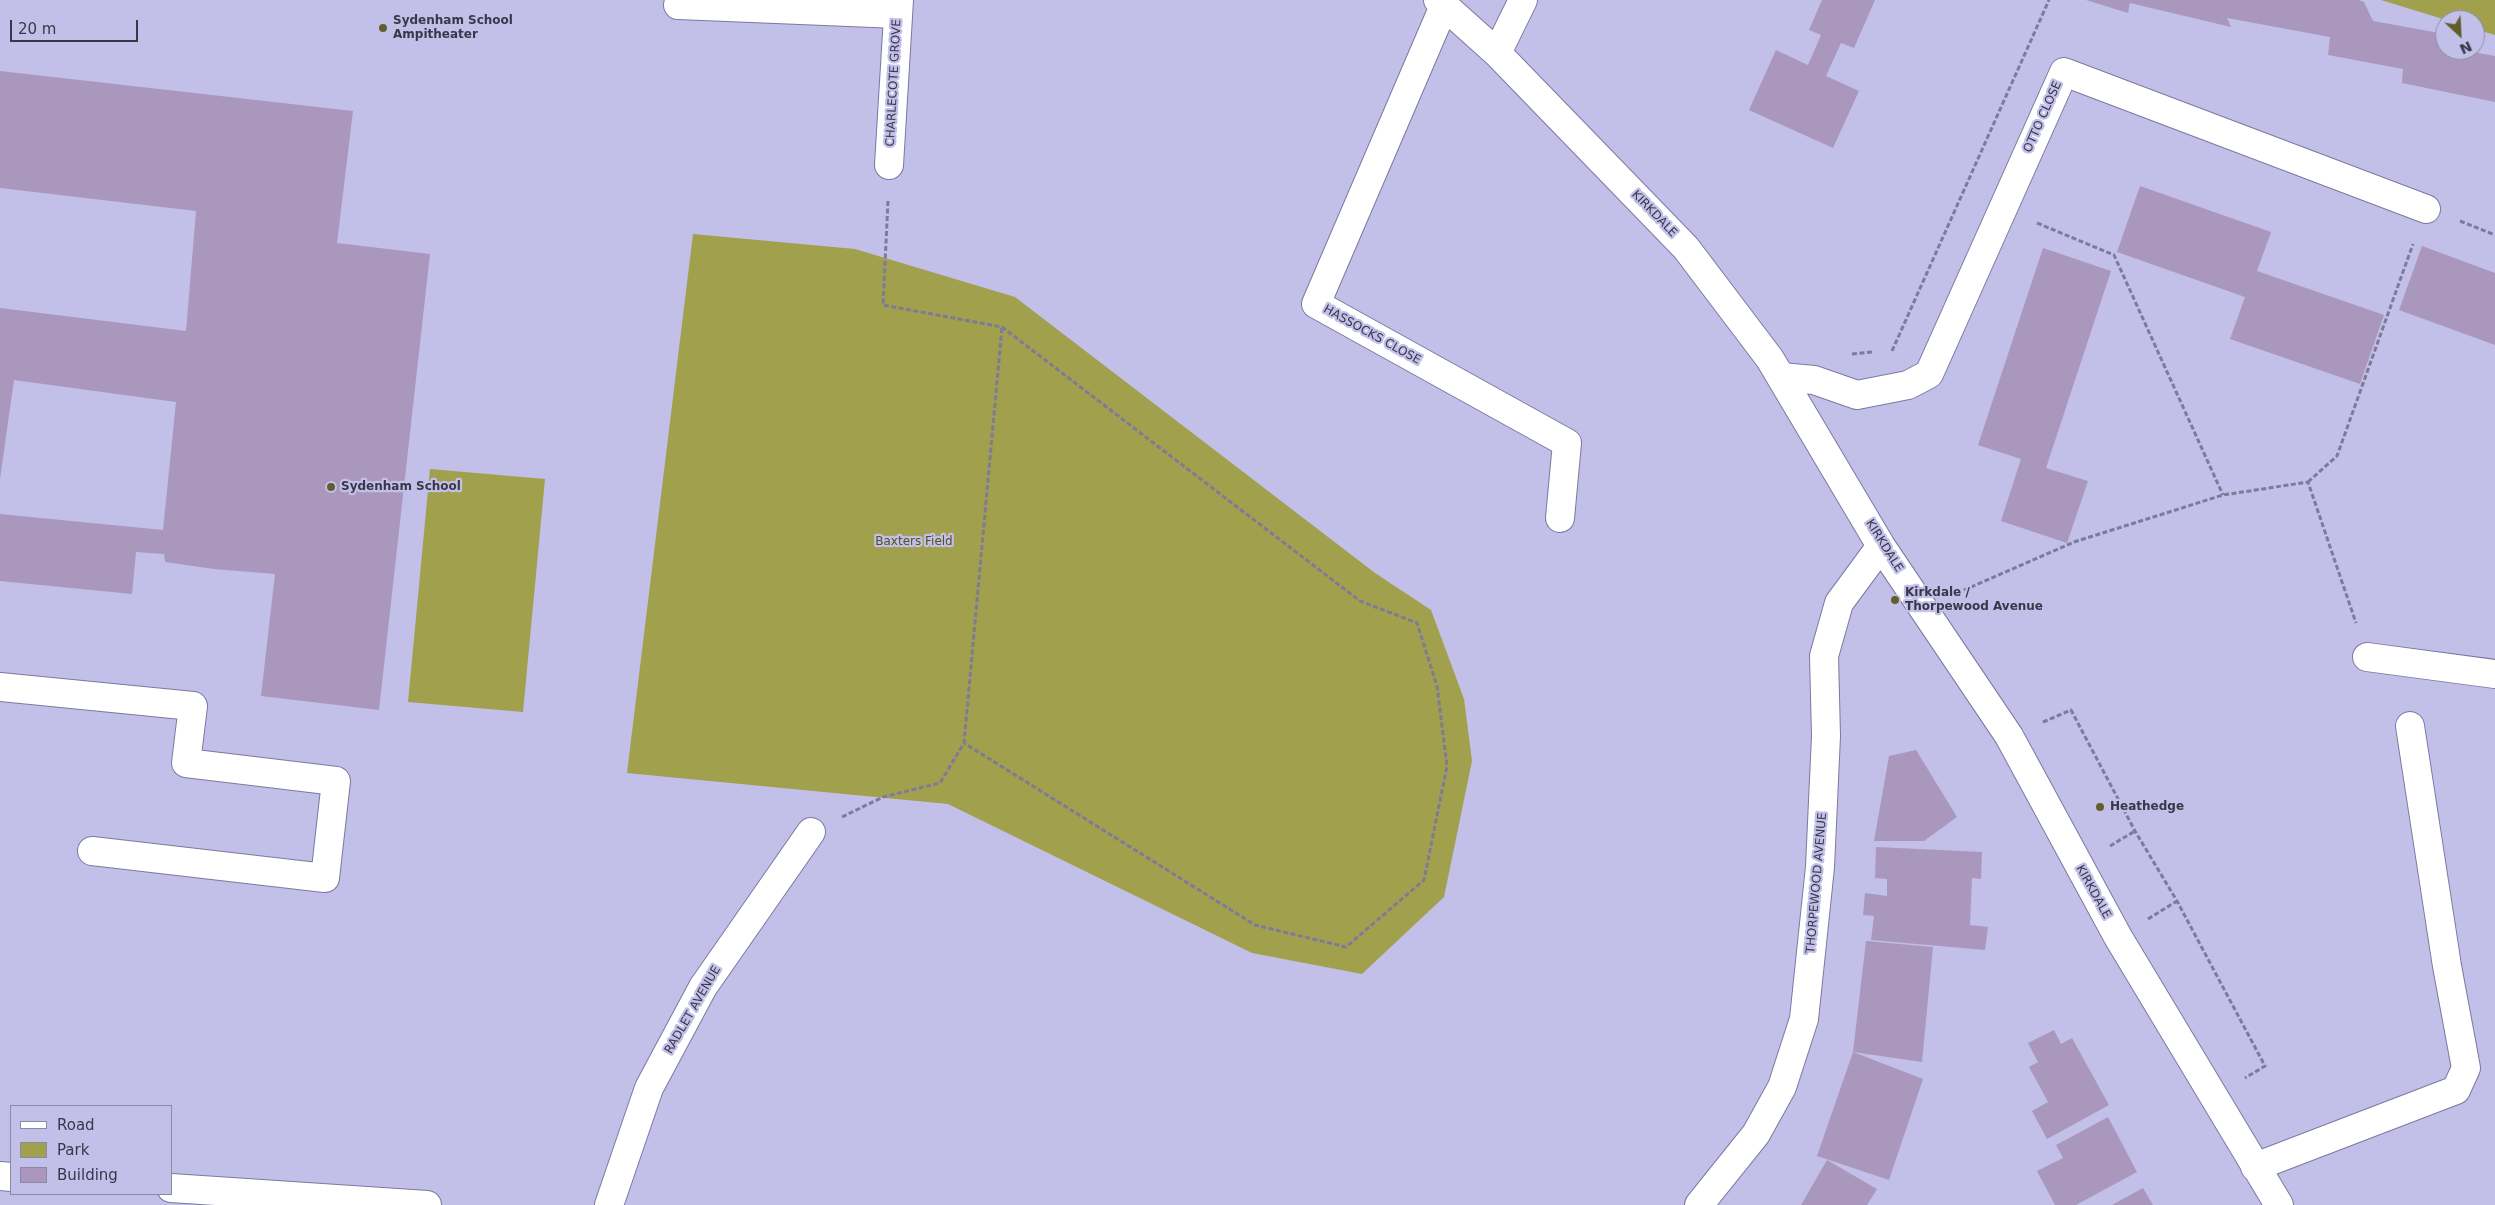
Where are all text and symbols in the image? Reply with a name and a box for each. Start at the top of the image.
scale bar [12,10,140,42]
north arrow [2435,10,2485,60]
place label: Sydenham School Ampitheater [393,14,513,42]
street label: CHARLECOTE GROVE [883,19,905,147]
text: 20 m [18,20,56,38]
marker: Sydenham School Ampitheater [377,22,389,34]
text: N [2457,38,2475,57]
street label: OTTO CLOSE [2021,79,2065,155]
street label: KIRKDALE [1628,188,1680,240]
street label: HASSOCKS CLOSE [1321,302,1423,368]
place label: Sydenham School [341,480,461,494]
marker: Sydenham School [325,481,337,493]
street label: KIRKDALE [1862,517,1906,575]
park label: Baxters Field [875,535,953,549]
place label: Kirkdale / Thorpewood Avenue [1905,586,2043,614]
marker: Kirkdale / Thorpewood Avenue [1889,594,1901,606]
place label: Heathedge [2110,800,2184,814]
marker: Heathedge [2094,801,2106,813]
street label: THORPEWOOD AVENUE [1804,812,1830,954]
street label: KIRKDALE [2072,863,2114,921]
street label: RADLET AVENUE [662,963,724,1057]
legend [10,1105,172,1195]
text: Road [57,1116,95,1134]
text: Park [57,1141,89,1159]
text: Building [57,1166,118,1184]

